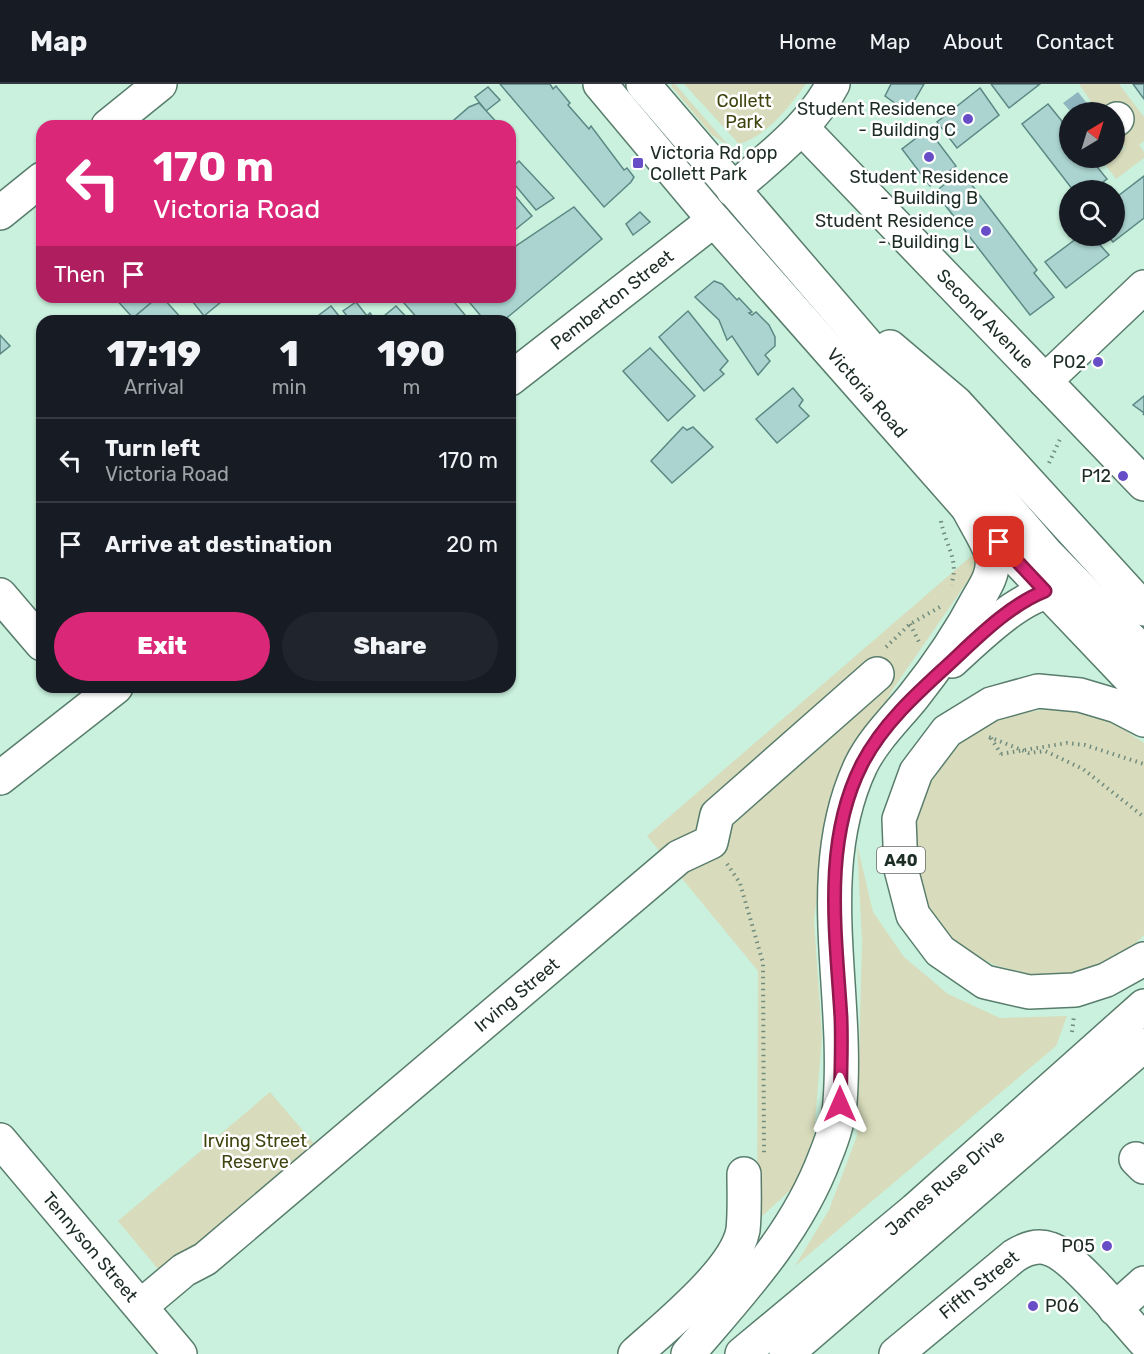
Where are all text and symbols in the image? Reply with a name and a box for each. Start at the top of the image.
text: Map [30,25,87,58]
text: Home [779,29,836,54]
text: Map [869,29,910,54]
text: About [943,29,1003,54]
text: Contact [1036,29,1114,54]
park label: Collett Park [716,90,772,133]
place label: Student Residence - Building C [797,98,956,141]
north arrow [1059,102,1125,168]
map controls [1059,102,1125,246]
marker: Student Residence - Building C [961,112,975,126]
text: 170 m [153,142,274,192]
place label: Victoria Rd opp Collett Park [650,142,778,185]
icon: left [54,144,132,222]
marker: Student Residence - Building B [922,150,936,164]
marker: Victoria Rd opp Collett Park [631,156,645,170]
place label: Student Residence - Building B [849,166,1009,209]
button: search [1059,180,1125,246]
text: Victoria Road [153,193,320,225]
place label: Student Residence - Building L [815,210,974,253]
marker: Student Residence - Building L [979,224,993,238]
street label: Pemberton Street [546,245,678,355]
icon: arrive [117,258,150,291]
text: Then [54,261,105,288]
street label: Second Avenue [932,265,1038,373]
text: 17:19 [107,332,201,375]
text: 1 [280,332,299,375]
text: 190 [377,332,445,375]
street label: Victoria Road [822,344,912,442]
place label: P02 [1052,351,1086,373]
marker: P02 [1091,355,1105,369]
text: Arrival [124,375,184,399]
text: min [272,375,307,399]
text: m [402,375,420,399]
text: Turn left [105,435,200,462]
icon: left [54,444,87,477]
text: 170 m [438,447,498,474]
text: Victoria Road [105,462,229,486]
place label: P12 [1081,465,1111,487]
marker: P12 [1116,469,1130,483]
pin [973,516,1024,567]
icon: arrive [982,525,1015,558]
icon: arrive [54,528,87,561]
text: Arrive at destination [105,531,332,558]
text: 20 m [446,531,498,558]
button: Exit [54,612,270,681]
button: Share [282,612,498,681]
road number: A40 [877,847,925,873]
street label: Irving Street [470,953,564,1037]
position arrow [808,1072,872,1136]
street label: James Ruse Drive [881,1125,1009,1241]
park label: Irving Street Reserve [203,1130,307,1173]
street label: Tennyson Street [38,1188,142,1306]
place label: P05 [1061,1235,1095,1257]
marker: P05 [1100,1239,1114,1253]
street label: Fifth Street [935,1246,1023,1324]
place label: P06 [1045,1295,1079,1317]
marker: P06 [1026,1299,1040,1313]

